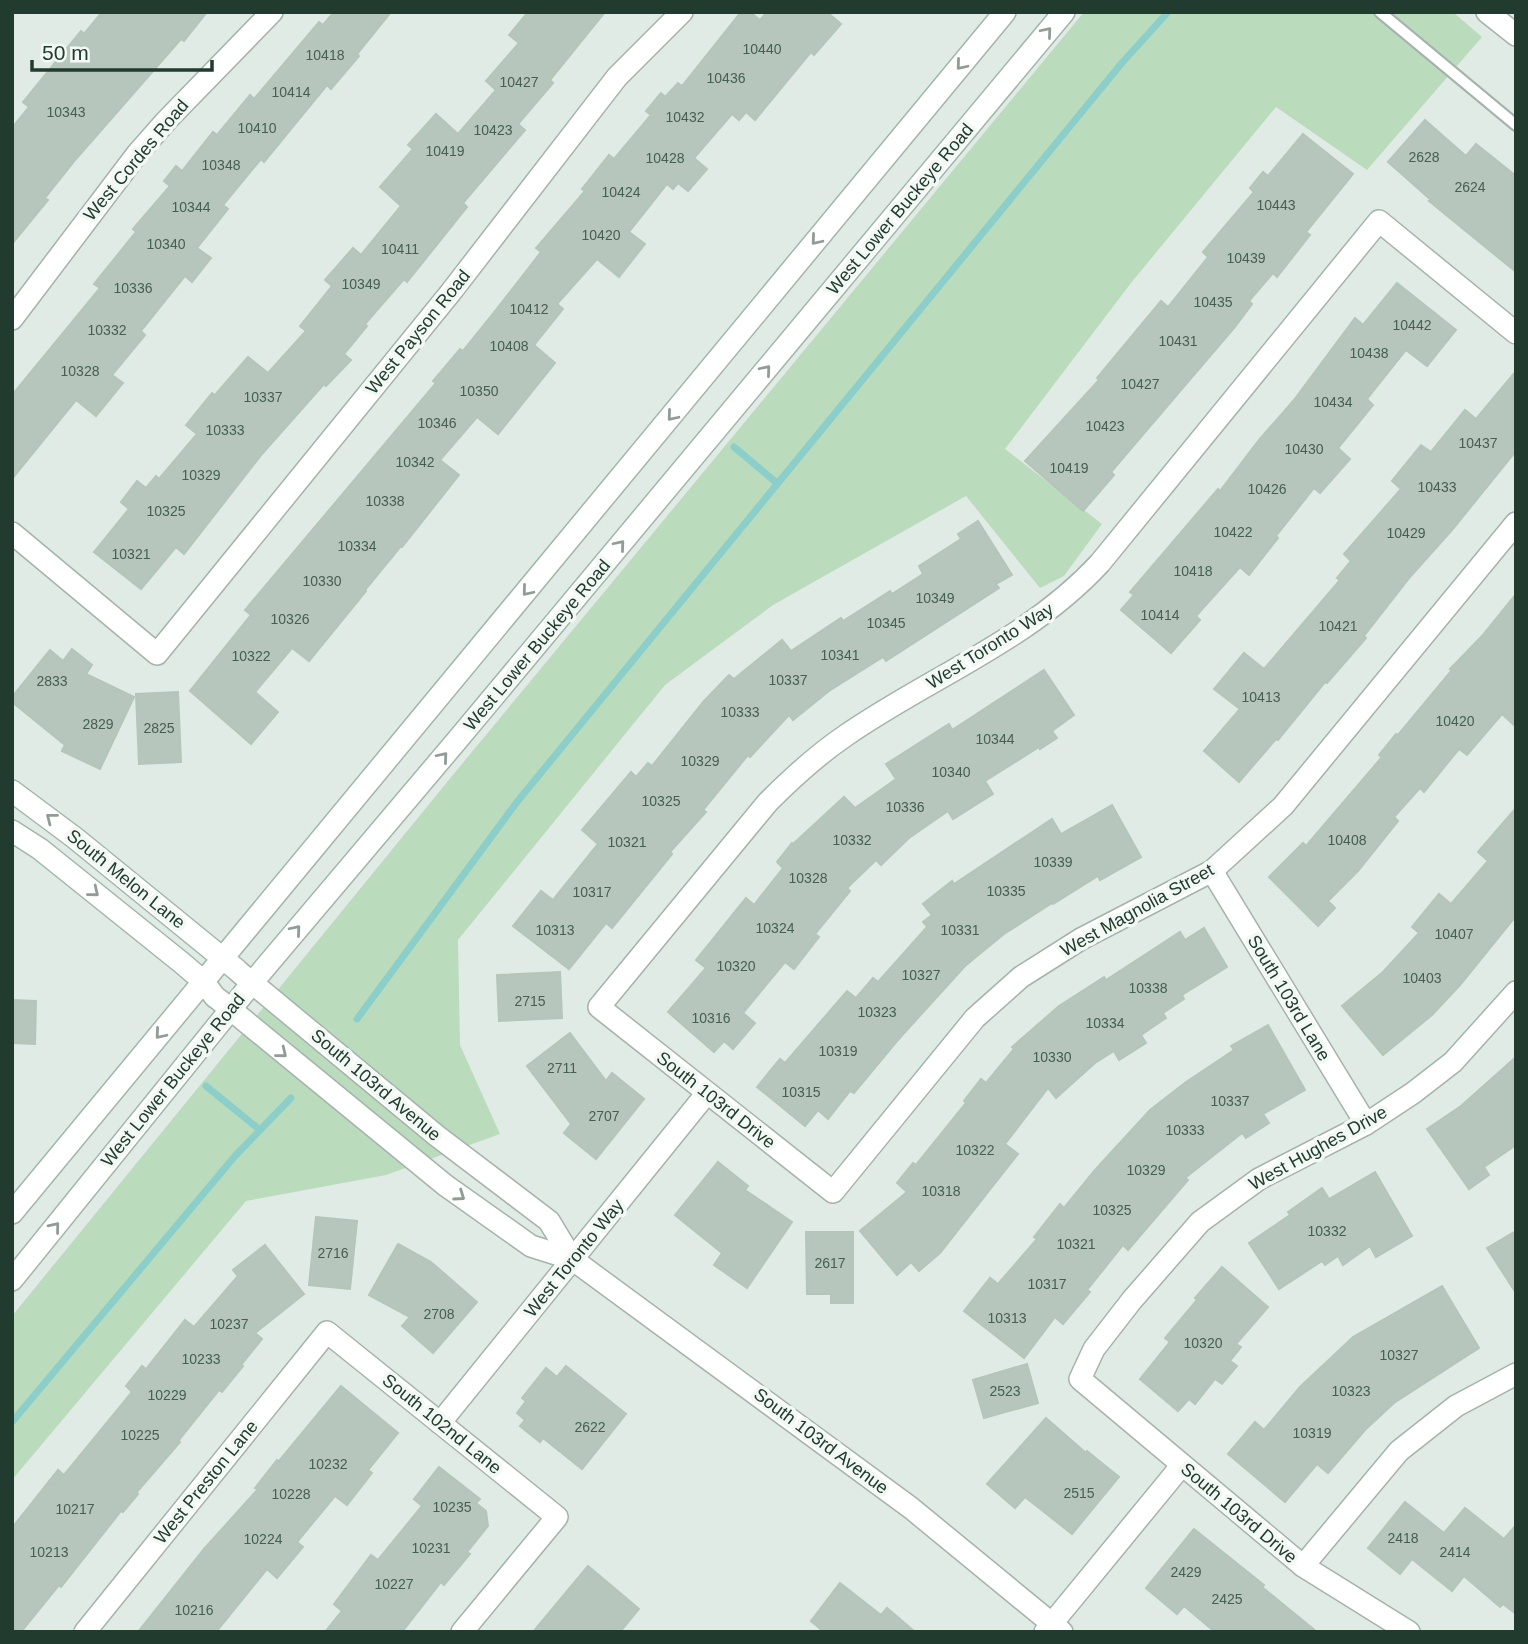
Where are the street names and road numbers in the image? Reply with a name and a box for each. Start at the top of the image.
street label: West Cordes Road [80,95,192,225]
street label: West Lower Buckeye Road [823,120,977,298]
street label: West Payson Road [362,266,474,398]
street label: West Lower Buckeye Road [460,556,614,734]
street label: West Toronto Way [923,599,1057,693]
street label: South Melon Lane [63,825,189,933]
street label: West Magnolia Street [1057,860,1217,960]
street label: South 103rd Lane [1244,932,1334,1064]
street label: West Lower Buckeye Road [97,989,249,1171]
street label: South 103rd Avenue [307,1025,445,1145]
street label: South 103rd Drive [653,1047,779,1153]
street label: West Hughes Drive [1245,1102,1391,1194]
street label: West Toronto Way [520,1195,628,1321]
street label: South 102nd Lane [379,1370,505,1478]
street label: South 103rd Avenue [750,1384,892,1498]
street label: West Preston Lane [150,1416,262,1548]
street label: South 103rd Drive [1177,1459,1301,1567]

